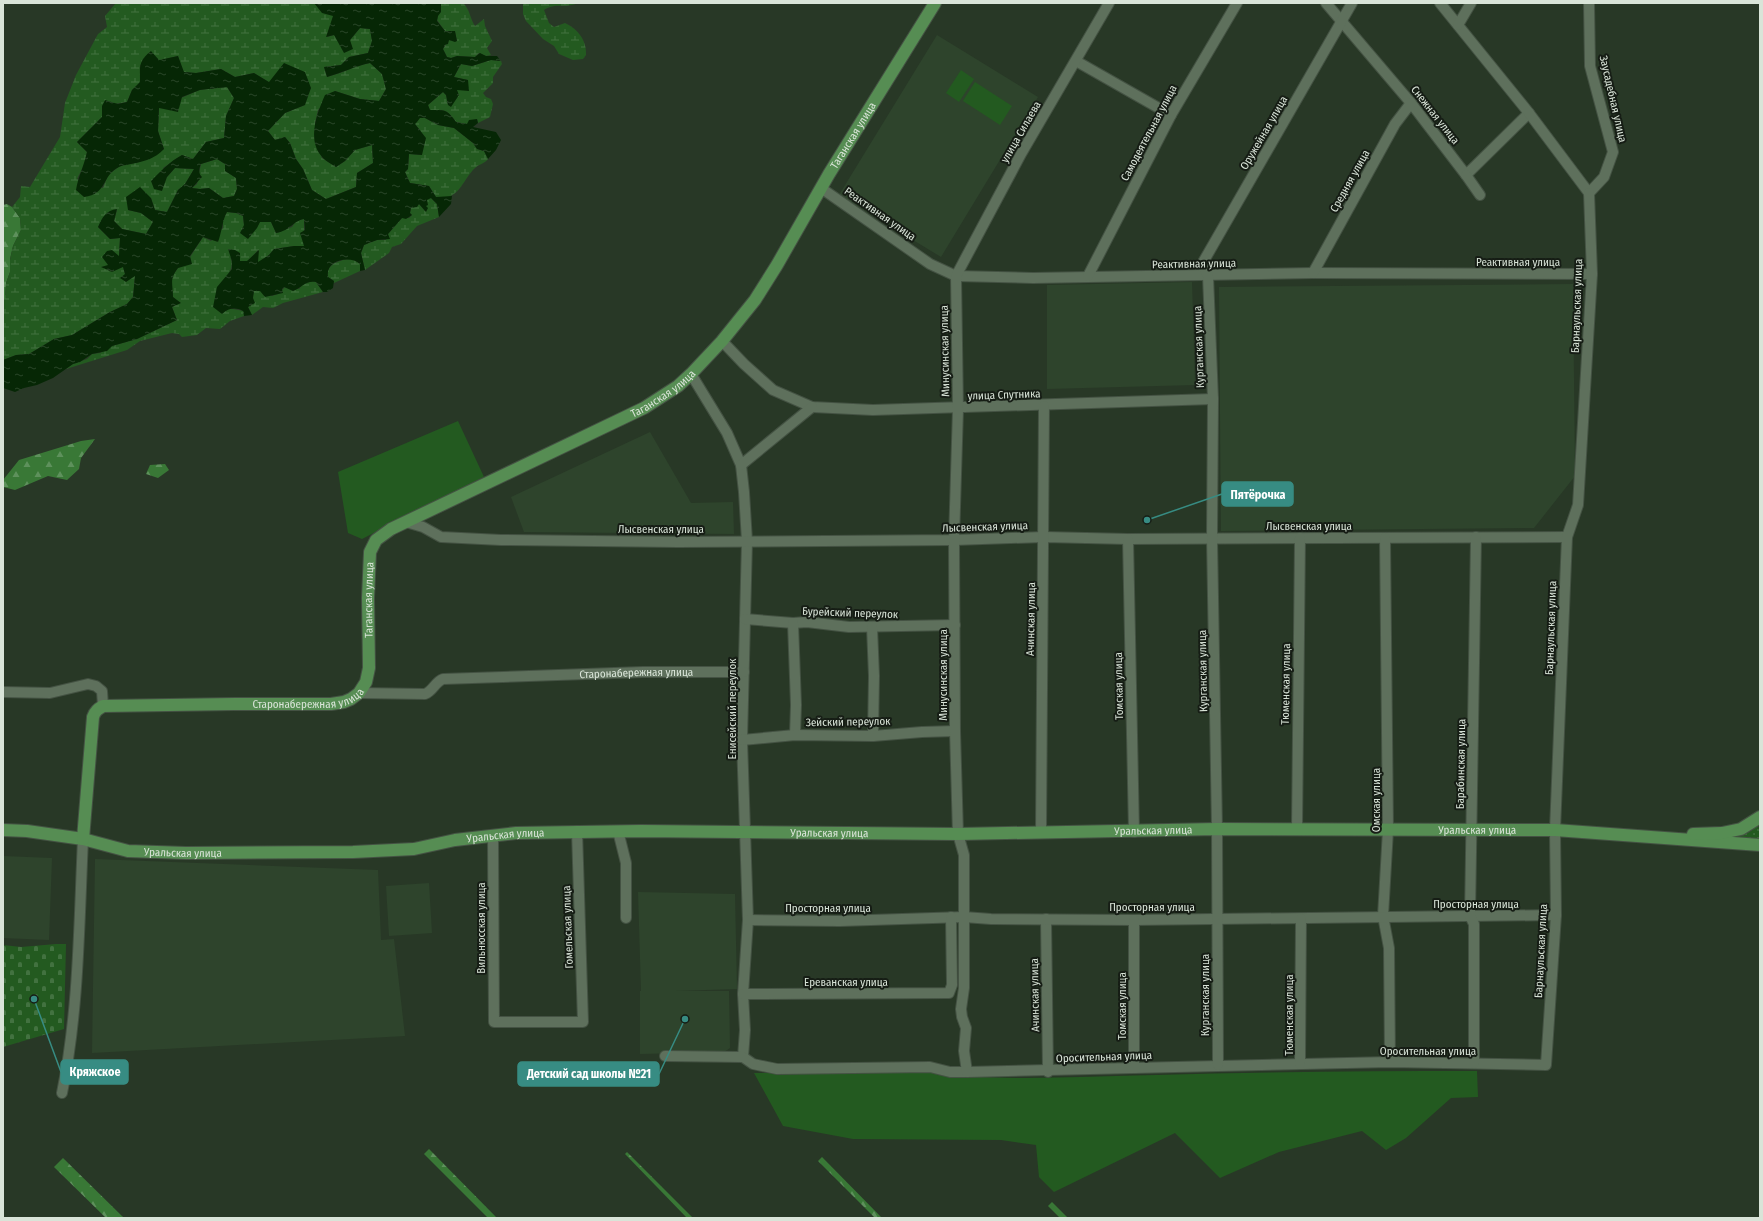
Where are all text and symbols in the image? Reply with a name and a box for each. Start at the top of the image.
street label: Заусадебная улица [1597,54,1629,144]
street label: Самодеятельная улица [1118,83,1180,183]
street label: Снежная улица [1408,83,1462,147]
street label: Оружейная улица [1238,94,1290,172]
street label: улица Силаева [998,99,1044,165]
street label: Таганская улица [827,100,878,171]
street label: Средняя улица [1328,148,1372,214]
street label: Реактивная улица [842,185,918,243]
street label: Реактивная улица [1476,256,1560,269]
street label: Реактивная улица [1152,257,1236,271]
street label: Барнаульская улица [1569,259,1585,353]
street label: Минусинская улица [938,305,952,397]
street label: Курганская улица [1191,306,1207,388]
street label: Таганская улица [628,367,698,420]
street label: улица Спутника [967,387,1041,403]
callout: Пятёрочка [1222,482,1293,506]
text: Пятёрочка [1231,488,1286,502]
street label: Лысвенская улица [942,519,1028,535]
street label: Лысвенская улица [1266,520,1352,533]
street label: Лысвенская улица [618,523,704,536]
street label: Таганская улица [361,562,376,638]
street label: Барнаульская улица [1543,581,1559,675]
street label: Ачинская улица [1024,582,1038,656]
street label: Бурейский переулок [802,605,899,621]
street label: Минусинская улица [937,629,950,721]
street label: Курганская улица [1196,630,1210,712]
street label: Тюменская улица [1279,643,1293,725]
street label: Томская улица [1112,652,1126,720]
street label: Енисейский переулок [726,658,739,759]
street label: Старонабережная улица [579,665,693,681]
street label: Старонабережная улица [252,686,367,711]
street label: Зейский переулок [806,715,891,729]
street label: Барабинская улица [1454,719,1468,809]
street label: Омская улица [1370,768,1383,832]
street label: Уральская улица [1113,823,1192,838]
street label: Уральская улица [1437,823,1516,836]
street label: Уральская улица [465,826,544,845]
street label: Уральская улица [789,826,868,840]
street label: Уральская улица [143,845,222,860]
street label: Вильнюсская улица [475,882,488,974]
street label: Гомельская улица [560,885,576,969]
street label: Просторная улица [1433,898,1519,911]
street label: Просторная улица [1109,901,1195,914]
street label: Просторная улица [785,902,871,915]
street label: Барнаульская улица [1532,904,1550,998]
street label: Курганская улица [1199,954,1212,1036]
street label: Ачинская улица [1028,958,1042,1032]
street label: Томская улица [1116,972,1129,1040]
street label: Тюменская улица [1283,974,1296,1056]
street label: Ереванская улица [804,976,888,989]
street label: Оросительная улица [1380,1045,1476,1058]
street label: Оросительная улица [1056,1049,1152,1065]
callout: Кряжское [61,1060,128,1084]
callout: Детский сад школы №21 [518,1062,659,1086]
text: Кряжское [70,1065,120,1079]
text: Детский сад школы №21 [526,1067,651,1081]

